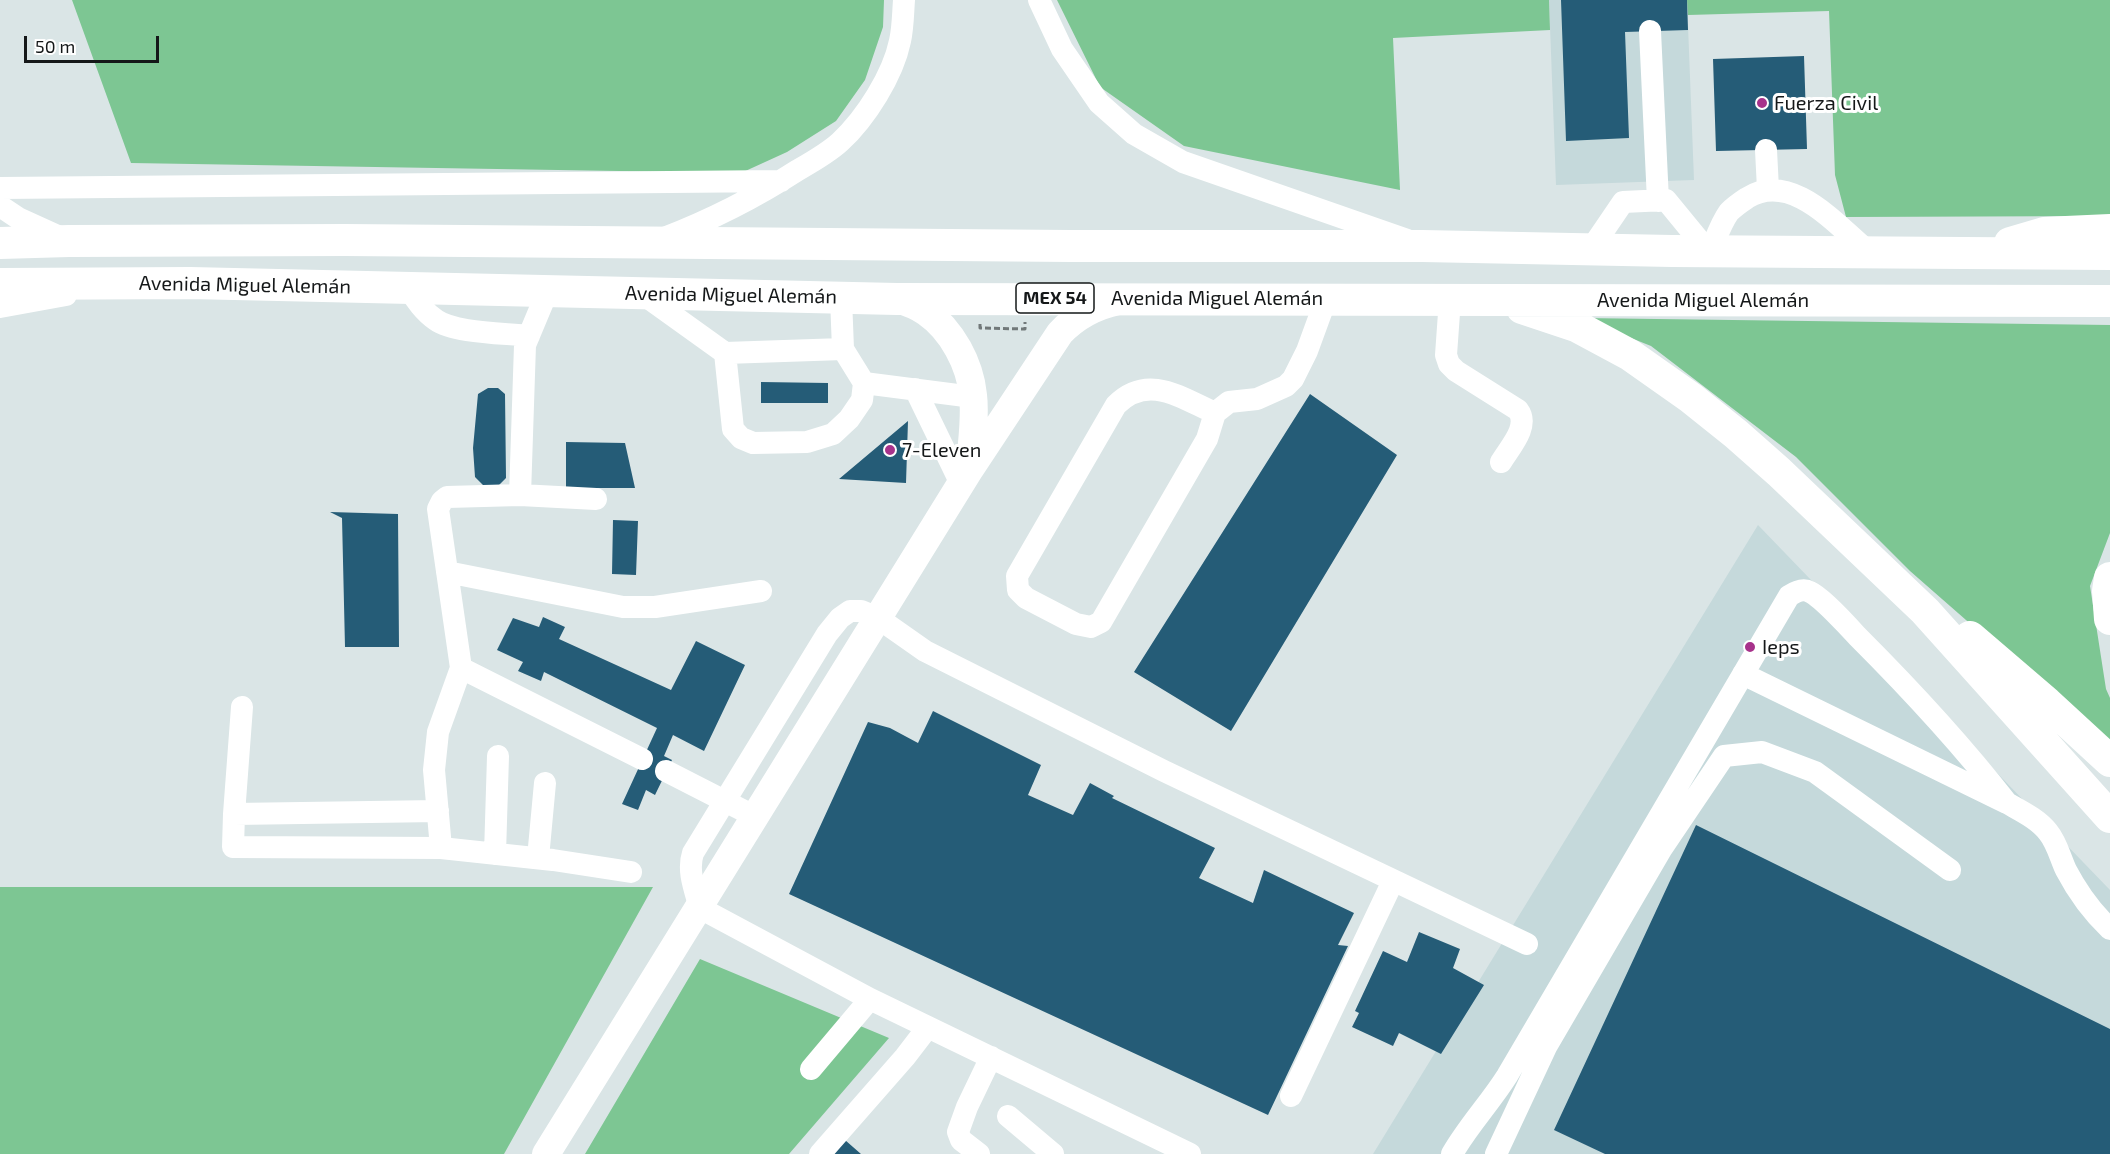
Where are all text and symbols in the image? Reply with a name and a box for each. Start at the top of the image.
scale bar [27,24,162,62]
text: 50 m [35,35,75,57]
place label: Fuerza Civil [1774,91,1878,115]
marker: Fuerza Civil [1755,96,1769,110]
street label: Avenida Miguel Alemán [139,271,351,299]
street label: Avenida Miguel Alemán [625,281,837,309]
road number: MEX 54 [1016,283,1094,313]
street label: Avenida Miguel Alemán [1111,286,1323,310]
street label: Avenida Miguel Alemán [1597,288,1809,312]
place label: 7-Eleven [902,438,981,462]
marker: 7-Eleven [883,443,897,457]
place label: Ieps [1762,635,1800,659]
marker: Ieps [1743,640,1757,654]

